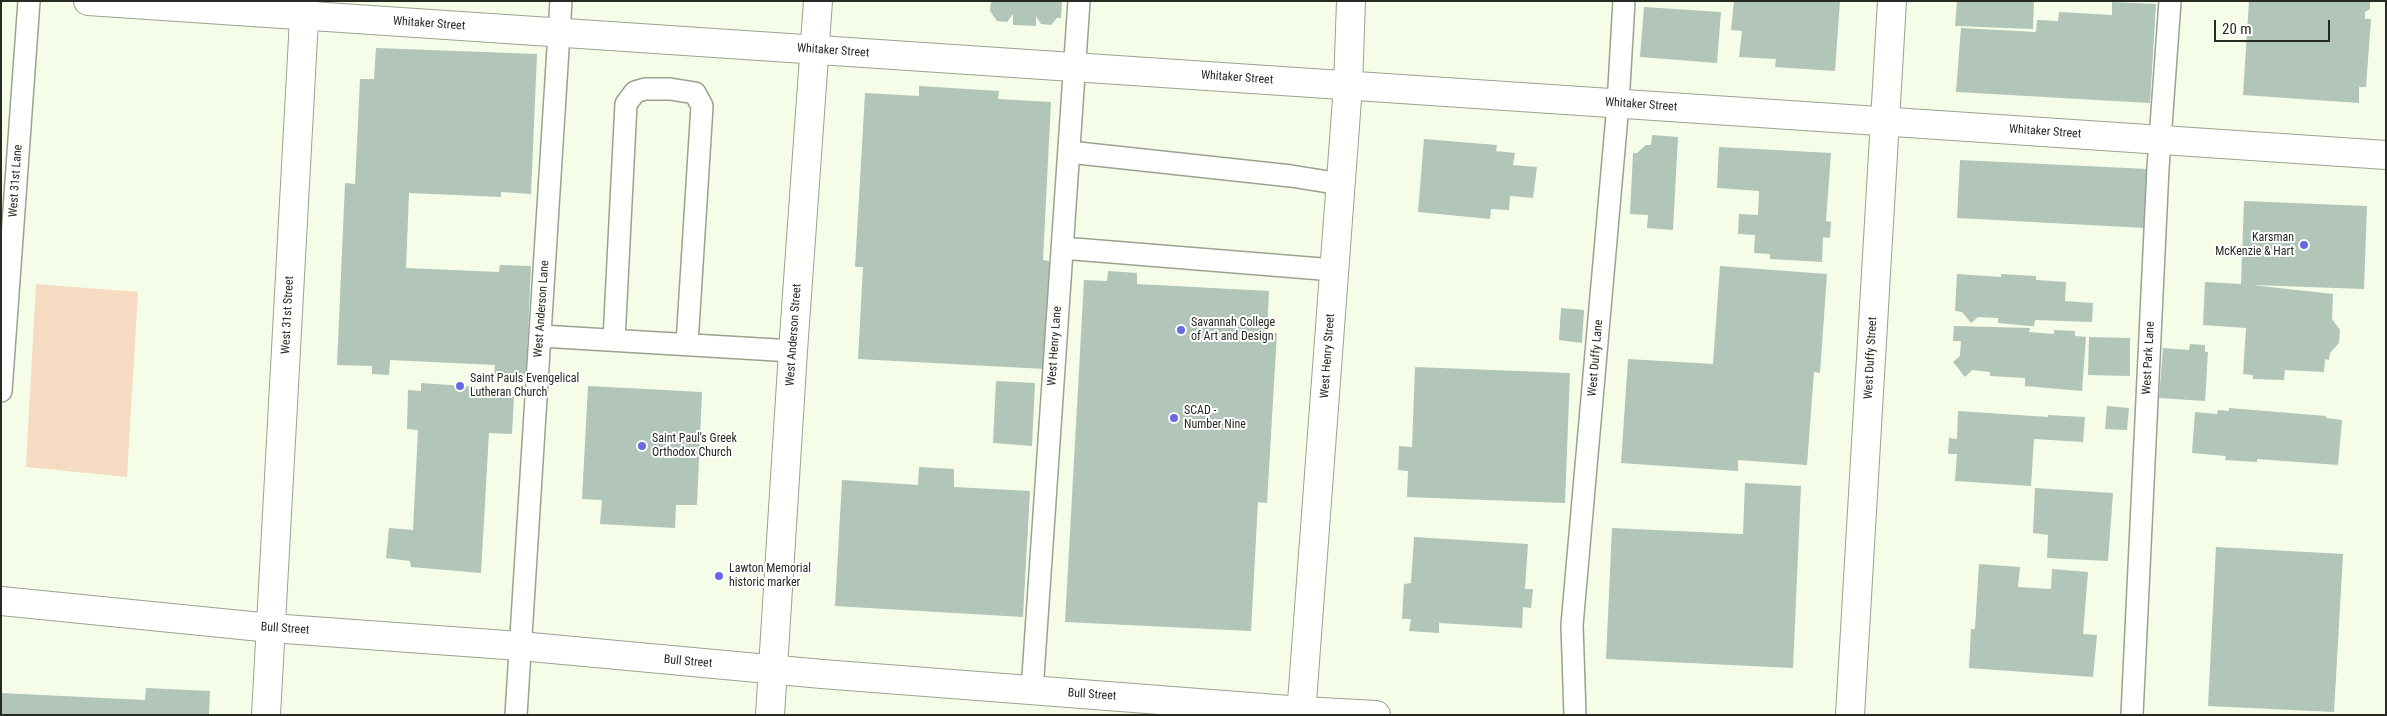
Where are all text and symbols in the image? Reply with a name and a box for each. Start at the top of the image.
scale bar [2217,10,2333,42]
street label: Whitaker Street [392,14,466,34]
text: 20 m [2222,20,2252,38]
street label: Whitaker Street [796,41,870,61]
street label: Whitaker Street [1200,68,1274,88]
street label: Whitaker Street [1604,95,1678,115]
street label: Whitaker Street [2008,122,2082,142]
street label: West 31st Lane [6,144,26,218]
place label: Karsman McKenzie & Hart [2215,231,2294,259]
marker: Karsman McKenzie & Hart [2298,239,2310,251]
street label: West Anderson Lane [531,260,553,358]
street label: West 31st Street [279,276,297,354]
street label: West Anderson Street [783,283,805,387]
street label: West Henry Lane [1045,306,1065,386]
street label: West Henry Street [1318,313,1338,399]
place label: Savannah College of Art and Design [1191,316,1275,344]
street label: West Duffy Street [1862,316,1880,400]
street label: West Duffy Lane [1585,319,1607,397]
street label: West Park Lane [2140,321,2158,395]
marker: Savannah College of Art and Design [1175,324,1187,336]
place label: Saint Pauls Evengelical Lutheran Church [470,372,579,400]
marker: Saint Pauls Evengelical Lutheran Church [454,380,466,392]
place label: SCAD - Number Nine [1184,404,1246,432]
marker: SCAD - Number Nine [1168,412,1180,424]
place label: Saint Paul's Greek Orthodox Church [652,432,737,460]
marker: Saint Paul's Greek Orthodox Church [636,440,648,452]
place label: Lawton Memorial historic marker [729,562,811,590]
marker: Lawton Memorial historic marker [713,570,725,582]
street label: Bull Street [260,620,310,638]
street label: Bull Street [663,653,713,671]
street label: Bull Street [1067,686,1117,704]

